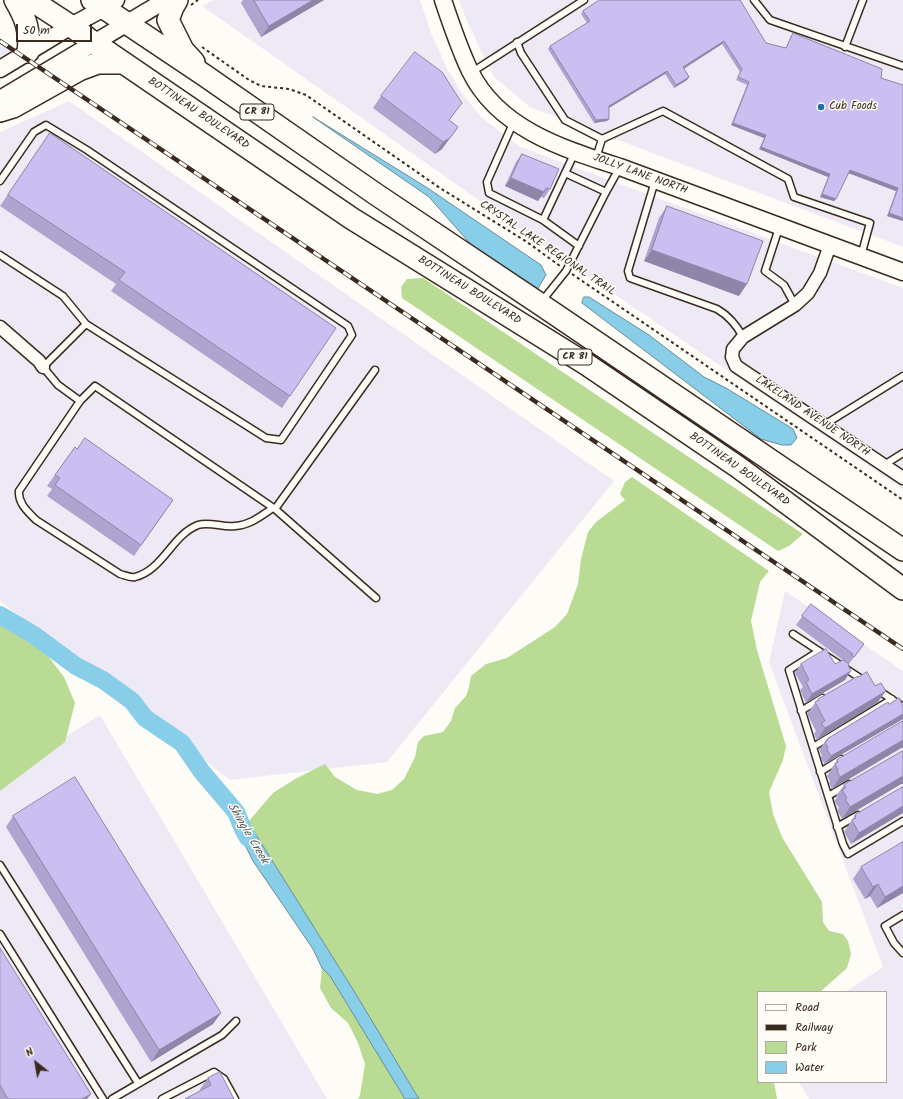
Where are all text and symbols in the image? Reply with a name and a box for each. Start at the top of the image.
scale bar [18,16,94,42]
text: 50 m [23,21,50,40]
street label: BOTTINEAU BOULEVARD [145,75,251,153]
place label: Cub Foods [829,100,877,114]
marker: Cub Foods [816,102,826,112]
road number: CR 81 [240,104,274,120]
street label: JOLLY LANE NORTH [591,152,689,198]
street label: CRYSTAL LAKE REGIONAL TRAIL [477,199,617,299]
street label: BOTTINEAU BOULEVARD [415,254,523,328]
road number: CR 81 [558,349,592,365]
street label: LAKELAND AVENUE NORTH [752,374,872,460]
street label: BOTTINEAU BOULEVARD [686,430,792,510]
water label: Shingle Creek [223,801,271,867]
legend [757,991,887,1083]
text: Road [795,998,819,1017]
text: Railway [795,1018,833,1037]
text: Park [795,1038,817,1057]
north arrow [16,1043,56,1083]
text: N [22,1043,37,1062]
text: Water [795,1058,824,1077]

